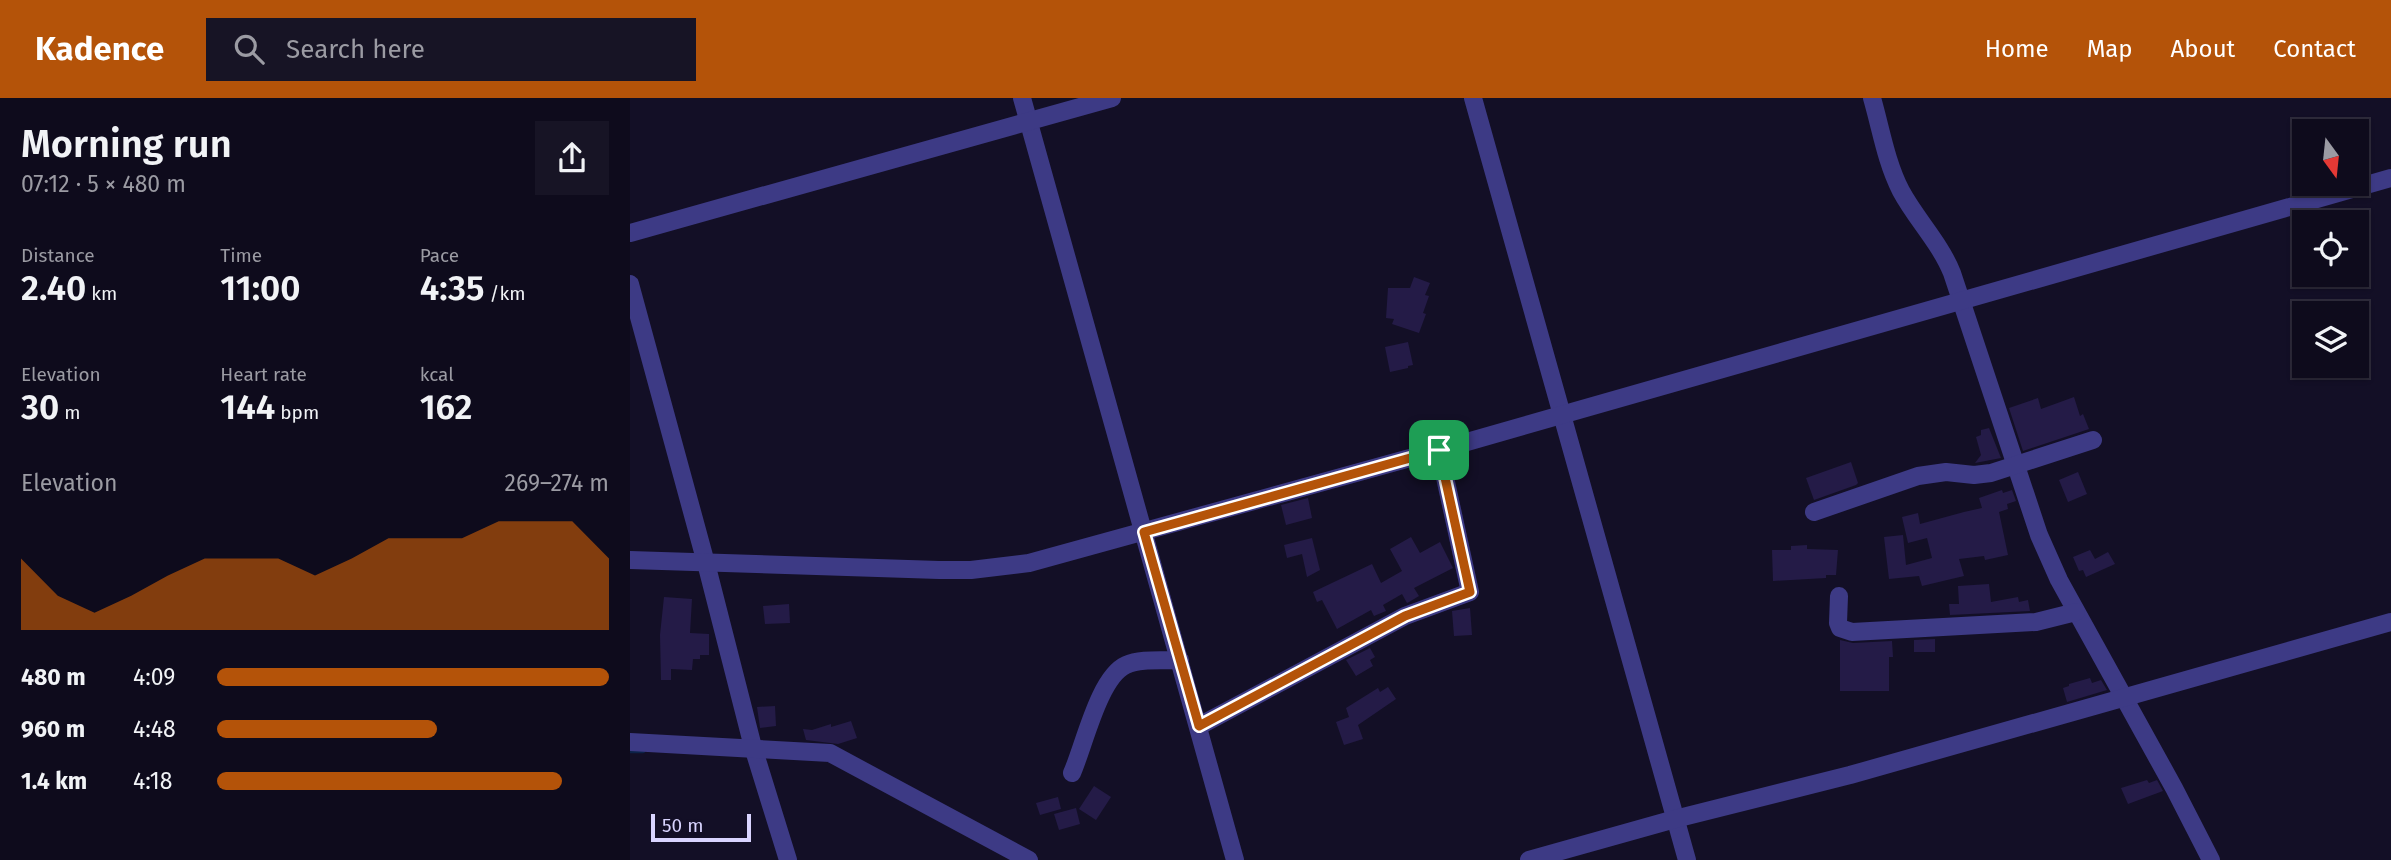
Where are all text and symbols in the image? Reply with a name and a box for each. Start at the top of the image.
search box [206,18,696,81]
text: Kadence [35,29,164,69]
icon: search [230,30,268,68]
text: Search here [286,34,425,65]
text: Home [1985,35,2049,63]
text: Map [2087,35,2133,63]
text: About [2171,35,2235,63]
text: Contact [2273,35,2356,63]
north arrow [2292,119,2370,196]
map controls [2292,119,2369,378]
text: Morning run [21,121,232,167]
button: share [535,121,609,195]
text: 07:12 · 5 × 480 m [21,170,186,198]
button: locate [2292,210,2369,287]
text: Distance [21,244,95,267]
text: Time [220,244,262,267]
text: Pace [420,244,459,267]
text: 2.40 [21,267,86,309]
text: 11:00 [220,267,301,309]
text: 4:35 [420,267,485,309]
text: km [86,282,117,305]
text: /km [485,282,525,305]
button: layers [2292,301,2369,378]
text: Elevation [21,363,101,386]
text: Heart rate [220,363,307,386]
text: kcal [420,363,454,386]
text: 30 [21,386,59,428]
text: 144 [220,386,275,428]
text: 162 [420,386,473,428]
text: m [59,401,81,424]
text: bpm [275,401,319,424]
pin [1409,420,1469,480]
icon: arrive [1420,431,1458,469]
text: Elevation [21,469,117,497]
text: 269–274 m [505,469,609,497]
text: 480 m [21,663,86,691]
text: 4:09 [133,663,175,691]
text: 960 m [21,715,85,743]
text: 4:48 [133,715,176,743]
text: 1.4 km [21,767,87,795]
text: 4:18 [133,767,172,795]
scale bar [651,811,751,843]
text: 50 m [662,814,703,837]

